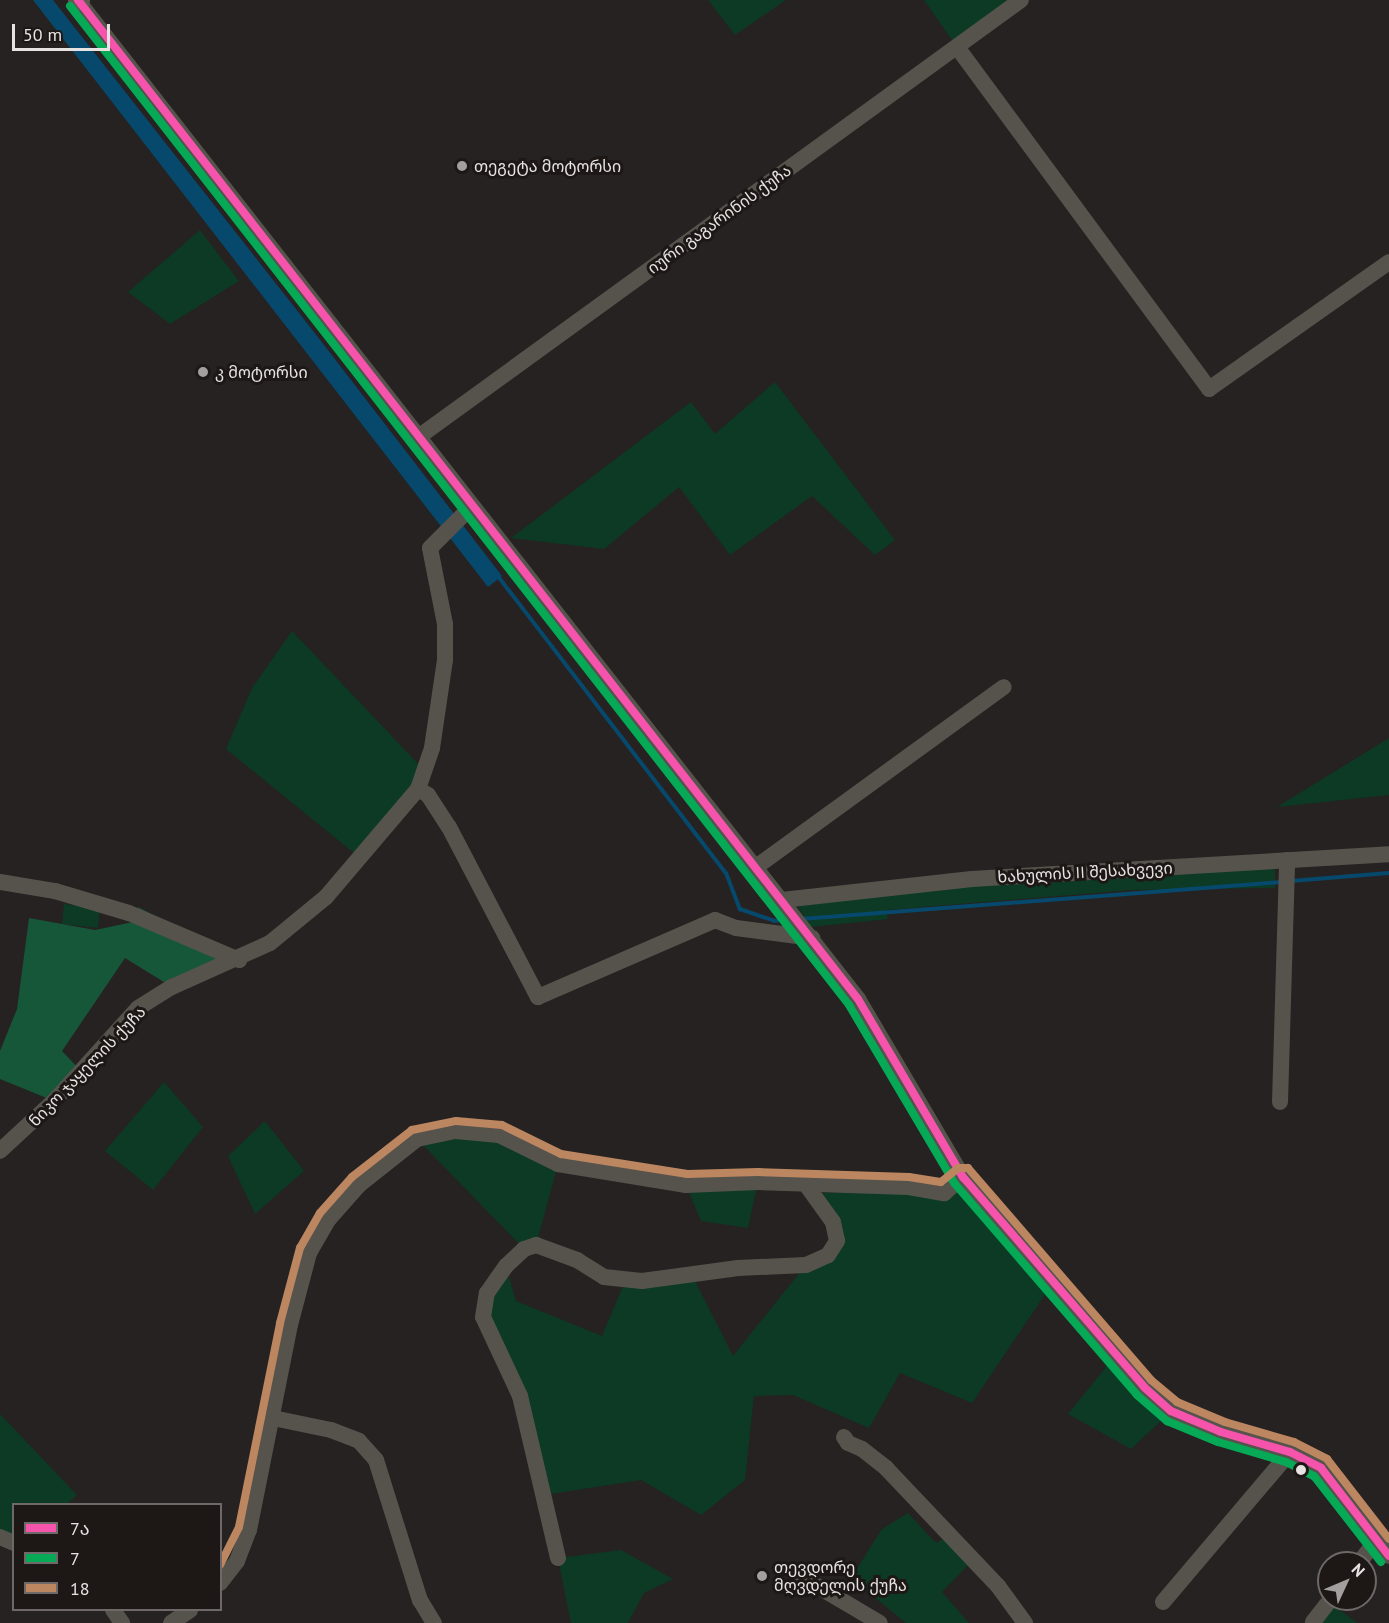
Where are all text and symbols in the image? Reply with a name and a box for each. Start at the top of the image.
scale bar [15,12,112,50]
text: 50 m [23,23,62,46]
place label: თეგეტა მოტორსი [474,156,621,176]
marker: თეგეტა მოტორსი [455,159,469,173]
street label: იური გაგარინის ქუჩა [643,160,795,278]
place label: კ მოტორსი [215,362,308,382]
marker: კ მოტორსი [196,365,210,379]
street label: ხახულის II შესახვევი [997,858,1173,886]
street label: ნიკო ჯაყელის ქუჩა [25,1002,149,1130]
unlabelled marker [1295,1464,1307,1476]
legend [12,1503,222,1611]
text: 7ა [70,1517,90,1540]
text: 7 [70,1547,80,1570]
north arrow [1317,1551,1377,1611]
place label: თევდორე მღვდელის ქუჩა [774,1557,907,1595]
text: N [1348,1559,1369,1581]
marker: თევდორე მღვდელის ქუჩა [755,1569,769,1583]
text: 18 [70,1577,90,1600]

